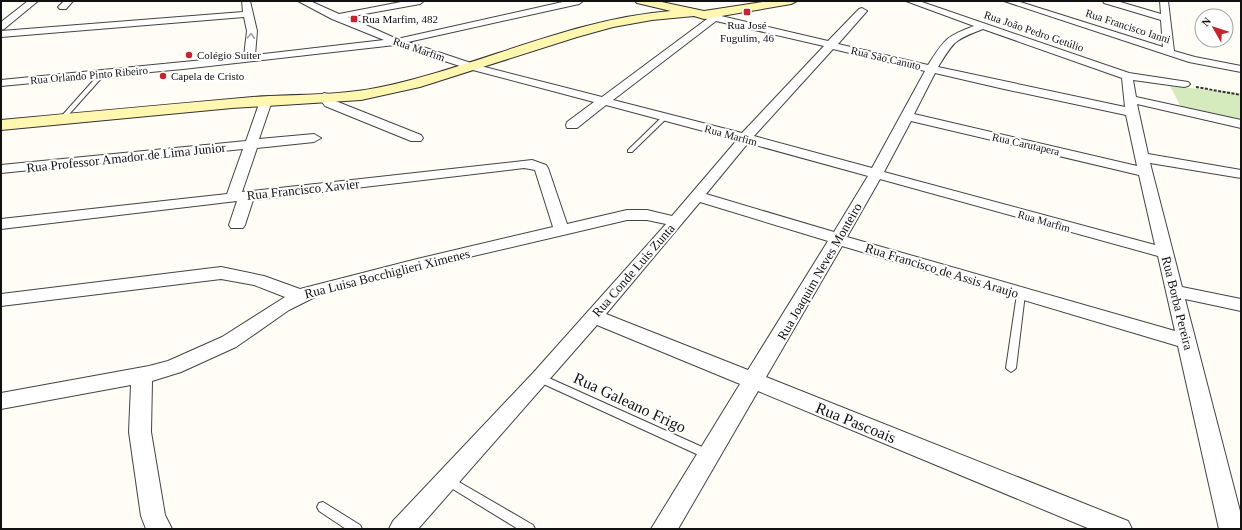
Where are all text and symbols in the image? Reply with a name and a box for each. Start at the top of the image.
marker: Rua José Fugulim, 46 [742,7,752,17]
street label: Rua Francisco Ianni [1084,7,1172,45]
street label: Rua João Pedro Getúlio [983,8,1086,54]
north arrow [1194,8,1234,48]
place label: Rua Marfim, 482 [362,13,438,25]
marker: Rua Marfim, 482 [349,14,359,24]
text: N [1199,15,1213,29]
place label: Rua José Fugulim, 46 [720,19,774,44]
one-way arrow [247,33,256,39]
street label: Rua Marfim [391,35,447,64]
street label: Rua São Canuto [850,44,923,72]
place label: Colégio Suiter [197,49,261,61]
marker: Colégio Suiter [184,50,194,60]
street label: Rua Orlando Pinto Ribeiro [30,64,149,86]
place label: Capela de Cristo [171,70,245,82]
marker: Capela de Cristo [158,71,168,81]
street label: Rua Marfim [703,122,759,148]
street label: Rua Carutapera [991,130,1061,158]
street label: Rua Professor Amador de Lima Junior [26,139,227,175]
street label: Rua Francisco Xavier [246,176,361,203]
street label: Rua Joaquim Neves Monteiro [774,200,865,342]
street label: Rua Marfim [1016,208,1072,234]
street label: Rua Conde Luis Zunta [589,221,678,320]
street label: Rua Francisco de Assis Araujo [863,240,1020,301]
street label: Rua Luisa Bocchiglieri Ximenes [303,246,471,301]
street label: Rua Borba Pereira [1159,255,1196,352]
street label: Rua Galeano Frigo [571,369,689,437]
street label: Rua Pascoais [813,399,898,446]

